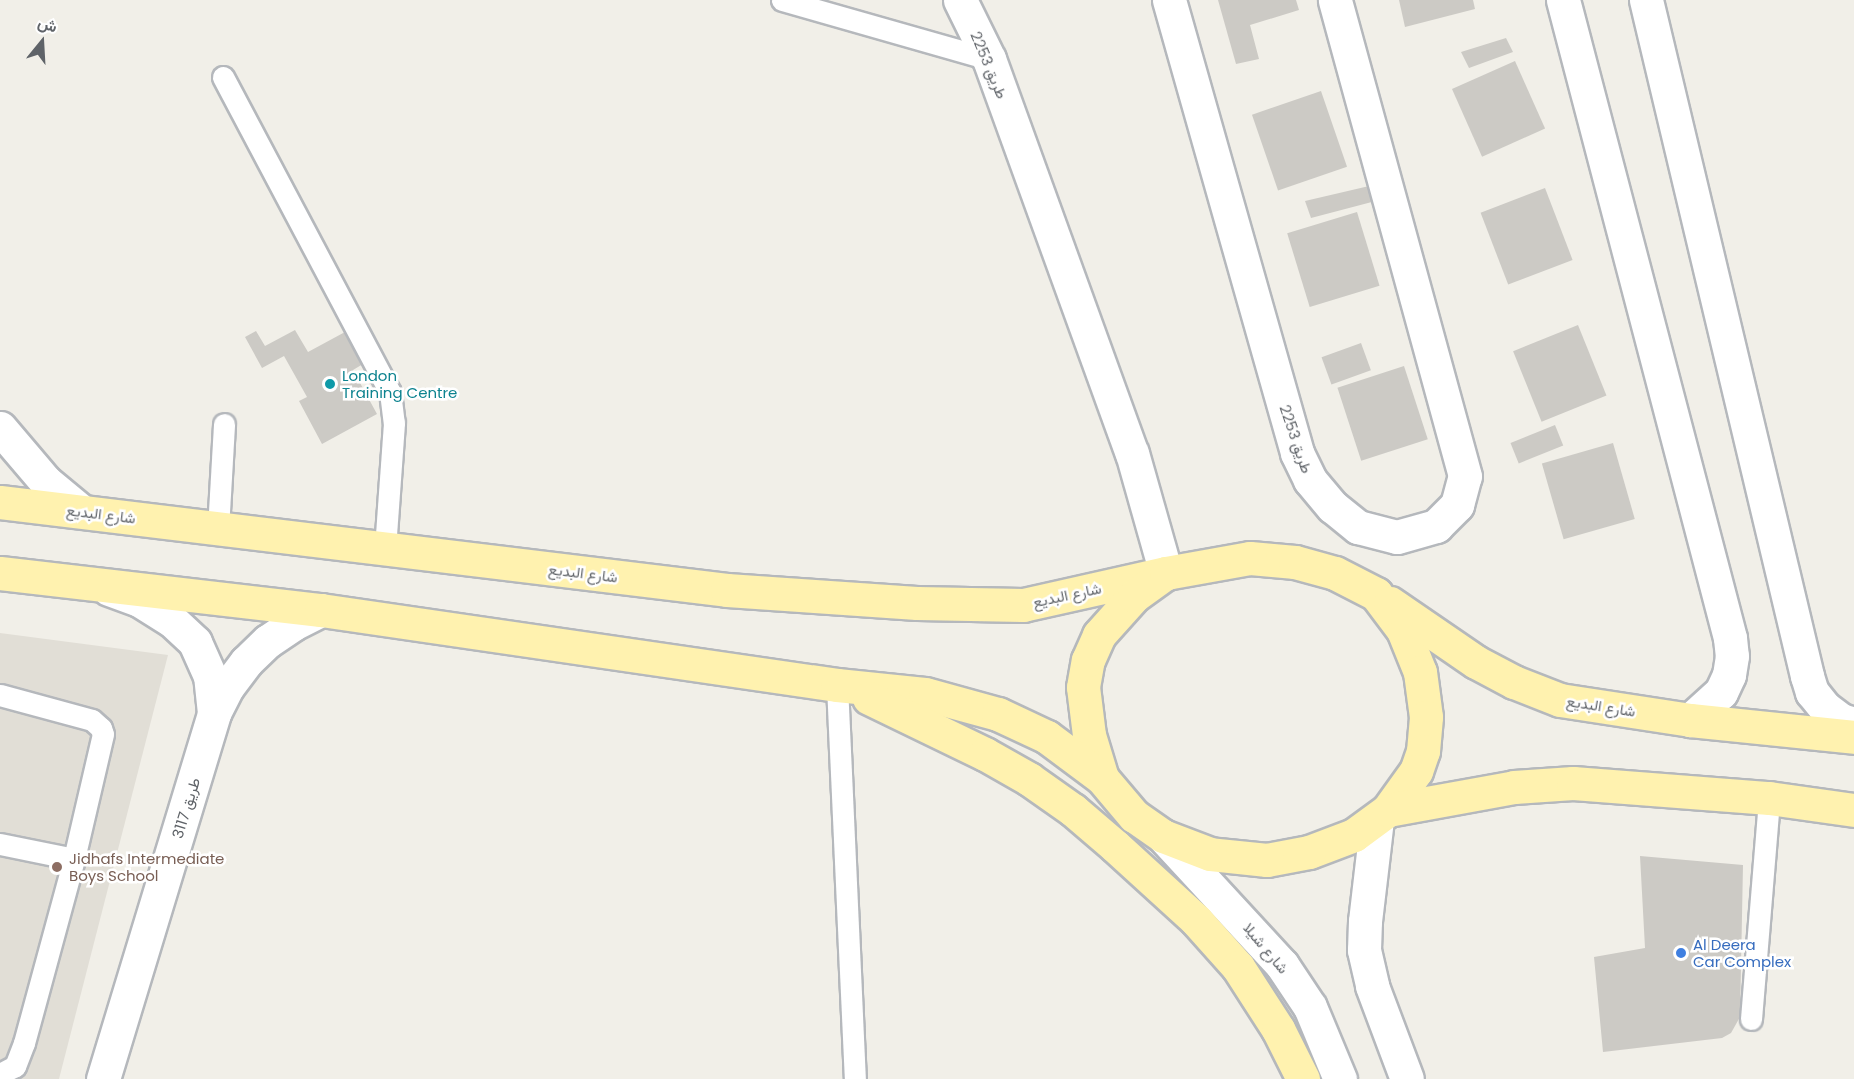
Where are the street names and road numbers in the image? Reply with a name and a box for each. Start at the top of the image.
street label: طريق 2253 [967,29,1011,101]
street label: طريق 2253 [1276,402,1316,476]
street label: شارع البديع [65,501,137,527]
street label: شارع البديع [547,560,619,586]
street label: شارع البديع [1031,579,1103,611]
street label: شارع البديع [1565,692,1637,720]
street label: طريق 3117 [168,776,204,840]
street label: شارع شيلا [1240,919,1292,977]

